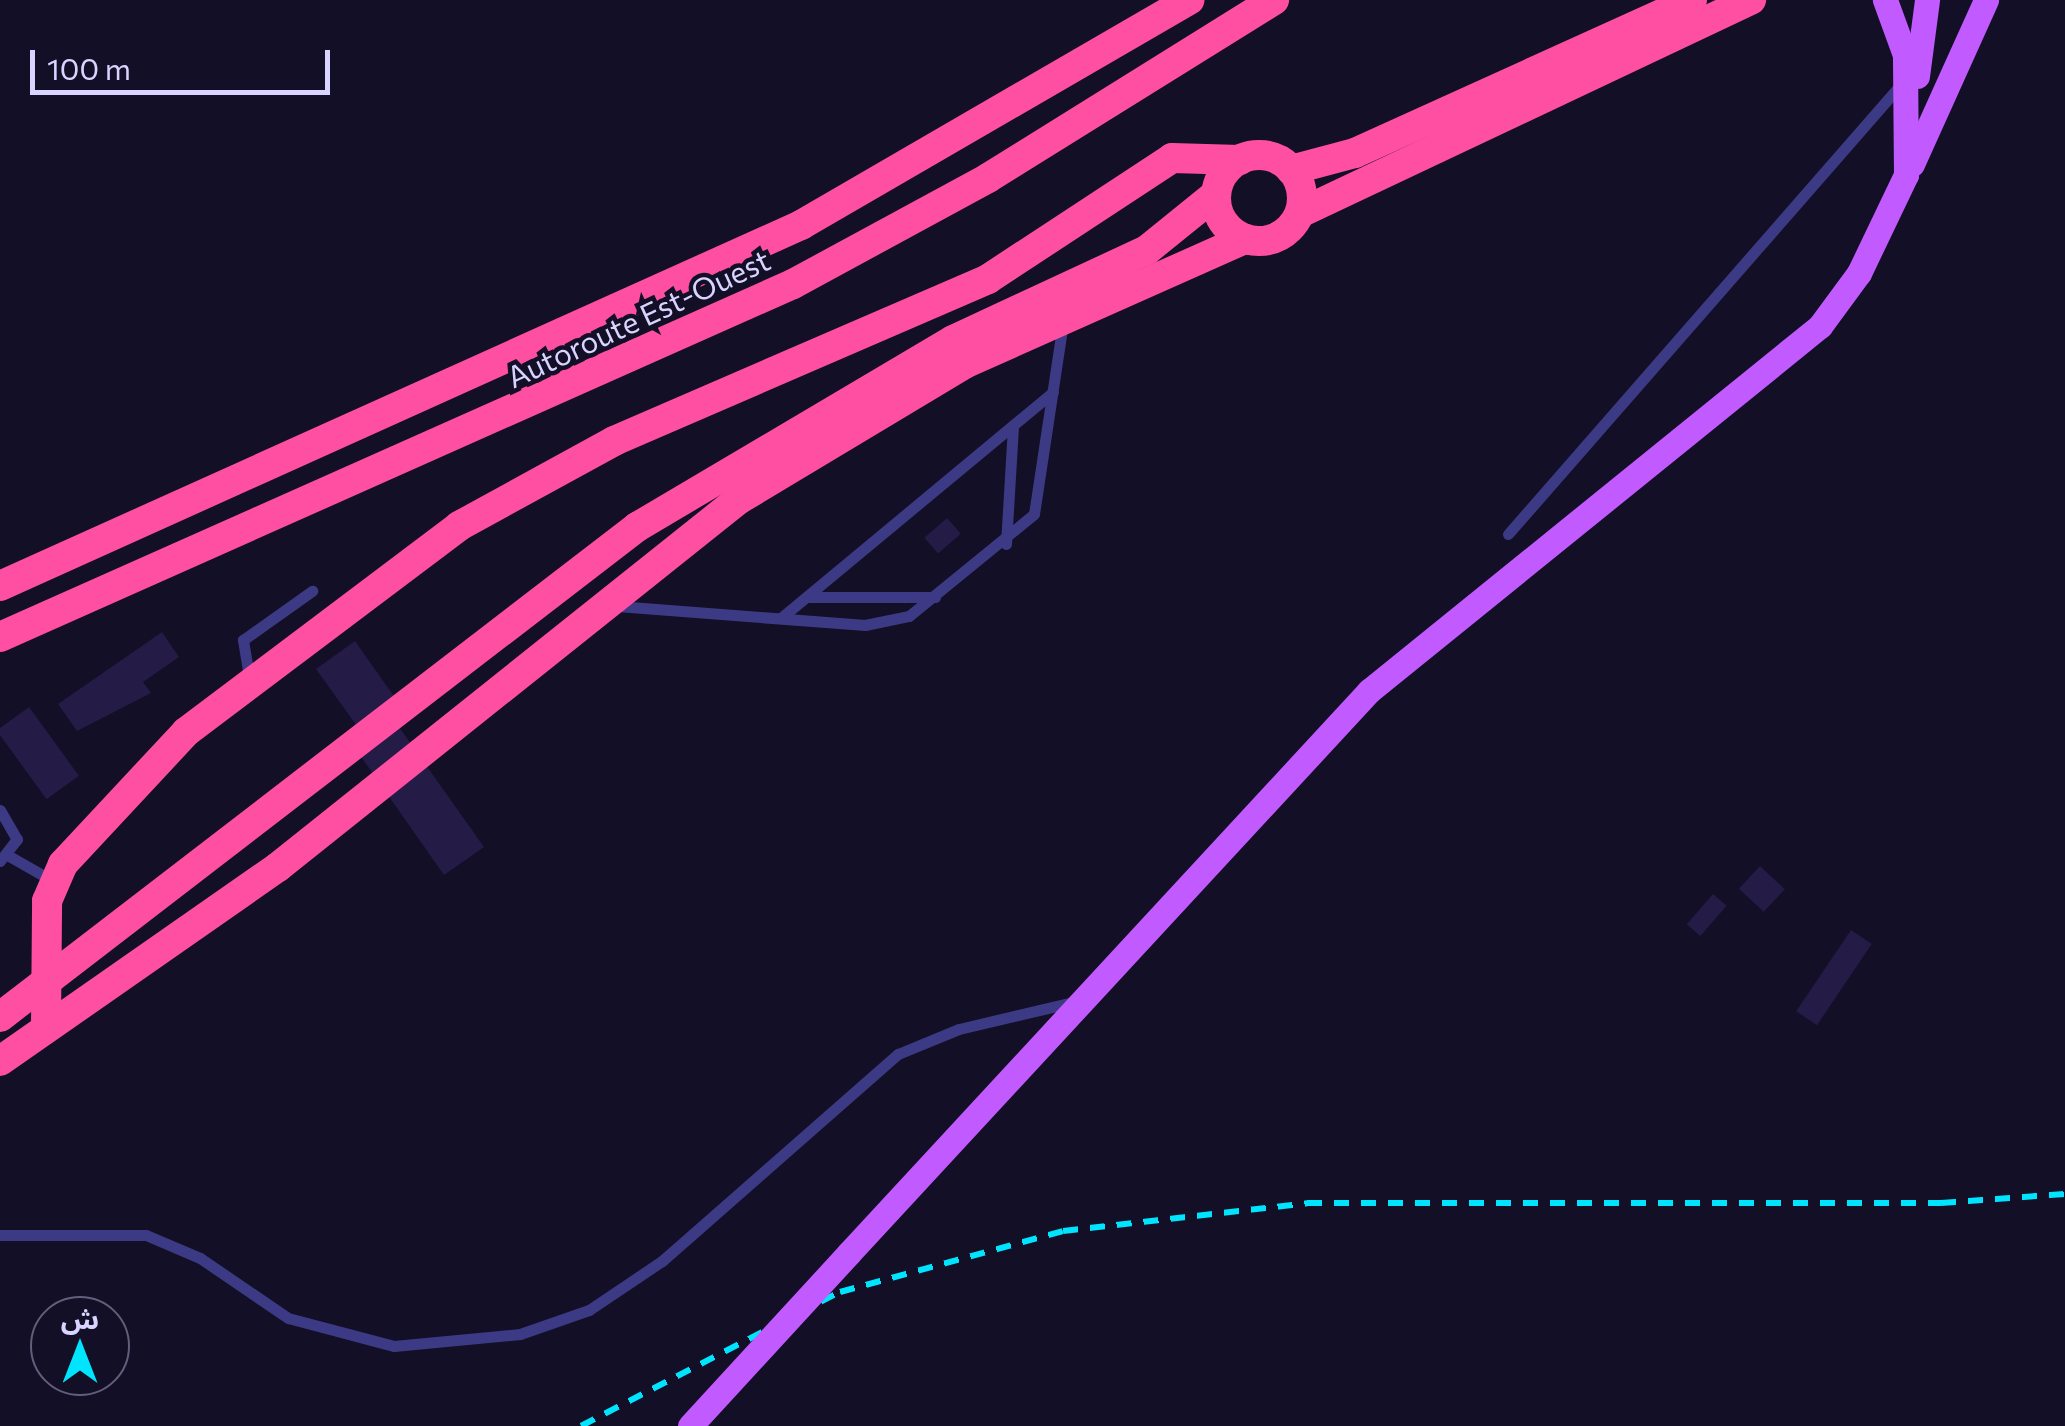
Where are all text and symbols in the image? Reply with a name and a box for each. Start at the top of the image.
scale bar [35,30,335,92]
text: 100 m [47,49,131,86]
street label: Autoroute Est-Ouest [501,241,775,395]
north arrow [30,1296,130,1396]
text: ش [61,1301,99,1335]

